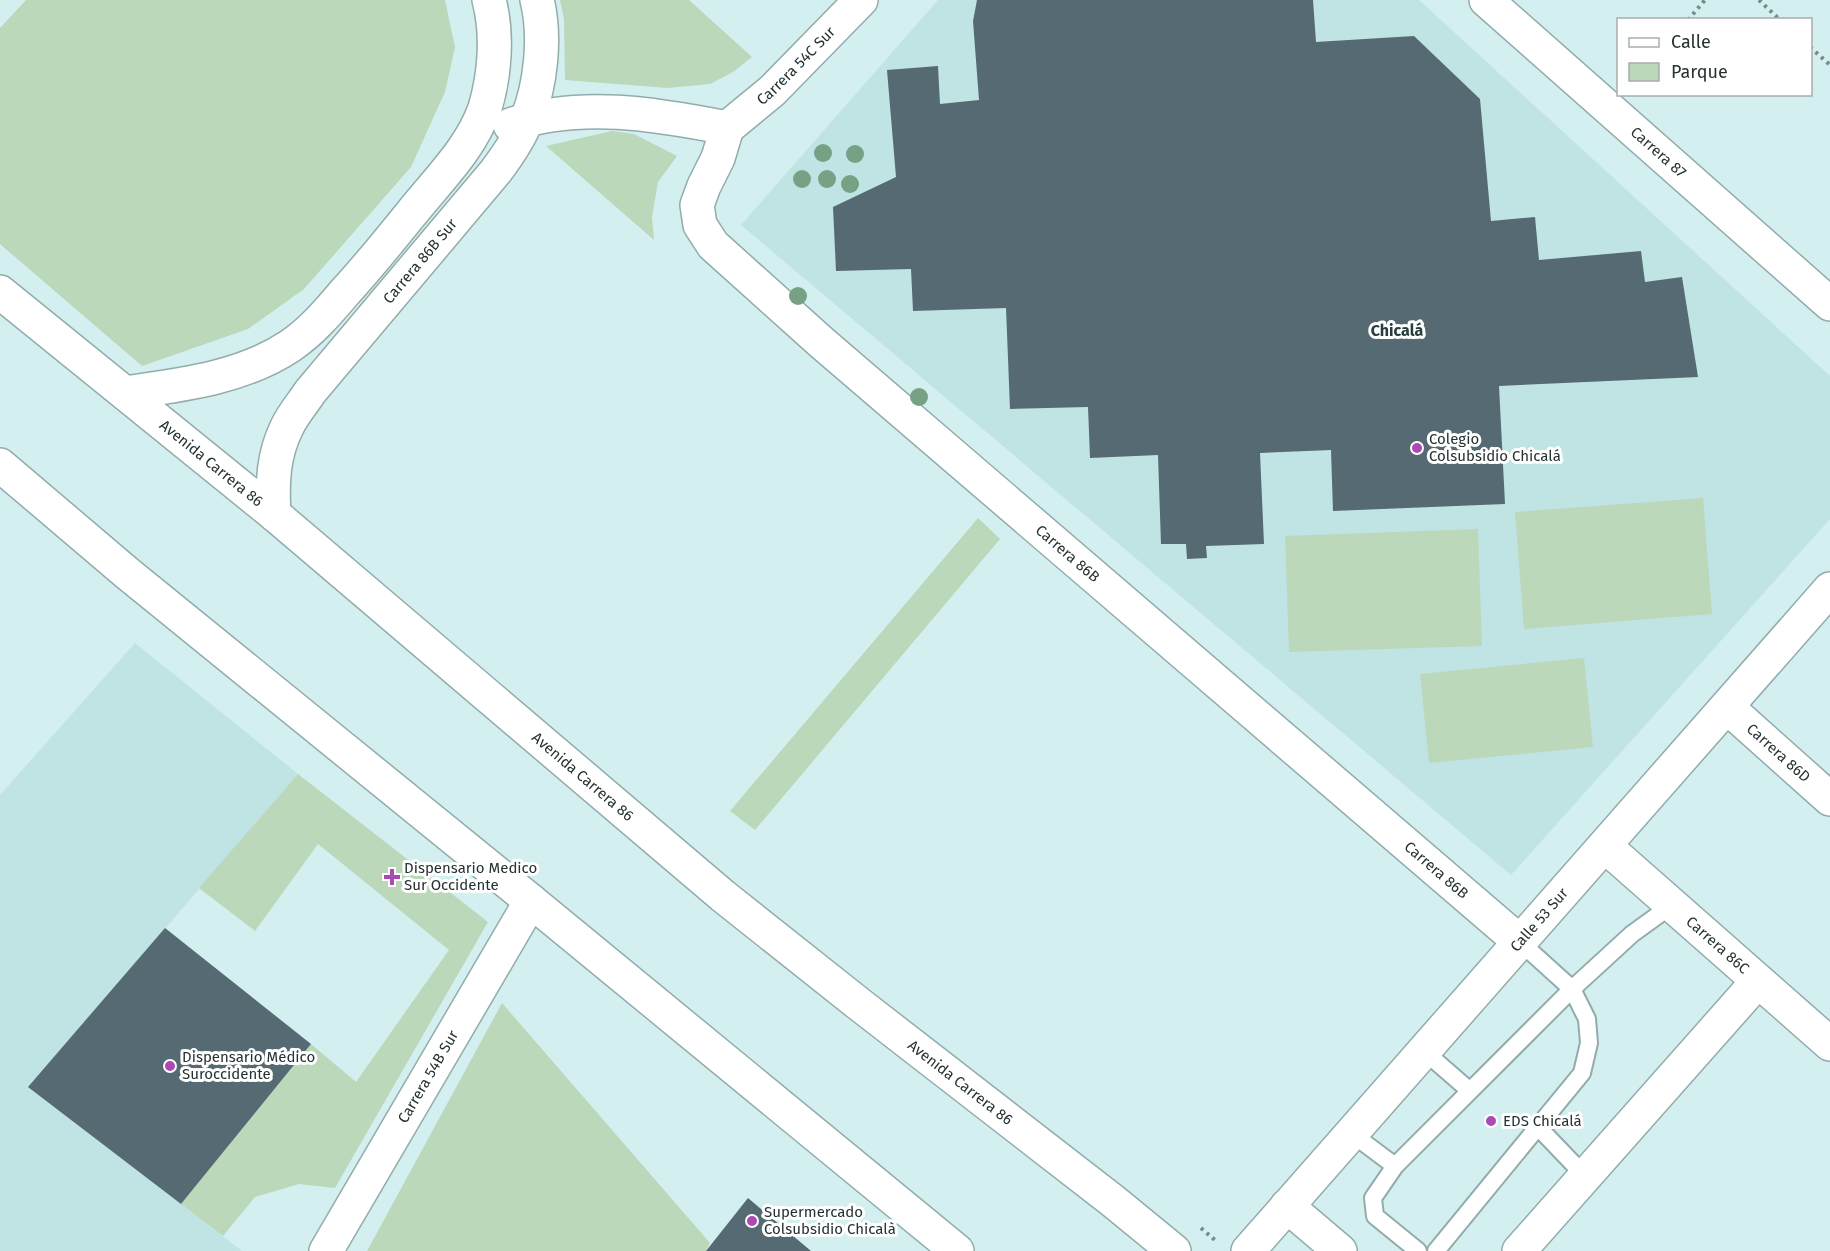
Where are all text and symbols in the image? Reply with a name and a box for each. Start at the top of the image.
legend [1617,18,1812,96]
street label: Carrera 54C Sur [753,23,839,109]
text: Calle [1671,31,1711,53]
text: Parque [1671,61,1728,83]
street label: Carrera 87 [1627,123,1690,182]
street label: Carrera 86B Sur [379,215,461,307]
district label: Chicalá [1371,321,1423,340]
street label: Avenida Carrera 86 [156,416,267,510]
place label: Colegio Colsubsidio Chicalá [1429,430,1561,465]
marker: Colegio Colsubsidio Chicalá [1410,441,1424,455]
street label: Carrera 86B [1032,521,1103,586]
street label: Carrera 86D [1743,720,1814,786]
street label: Avenida Carrera 86 [528,728,637,825]
street label: Carrera 86B [1401,838,1472,903]
place label: Dispensario Medico Sur Occidente [404,859,537,894]
marker: Dispensario Medico Sur Occidente [385,870,399,884]
street label: Calle 53 Sur [1506,884,1572,955]
street label: Carrera 86C [1682,913,1753,978]
street label: Carrera 54B Sur [394,1027,462,1126]
street label: Avenida Carrera 86 [904,1036,1016,1129]
place label: Dispensario Médico Suroccidente [182,1048,315,1083]
marker: Dispensario Médico Suroccidente [163,1059,177,1073]
place label: EDS Chicalá [1503,1112,1582,1130]
marker: EDS Chicalá [1484,1114,1498,1128]
place label: Supermercado Colsubsidio Chicalà [764,1203,896,1238]
marker: Supermercado Colsubsidio Chicalà [745,1214,759,1228]

